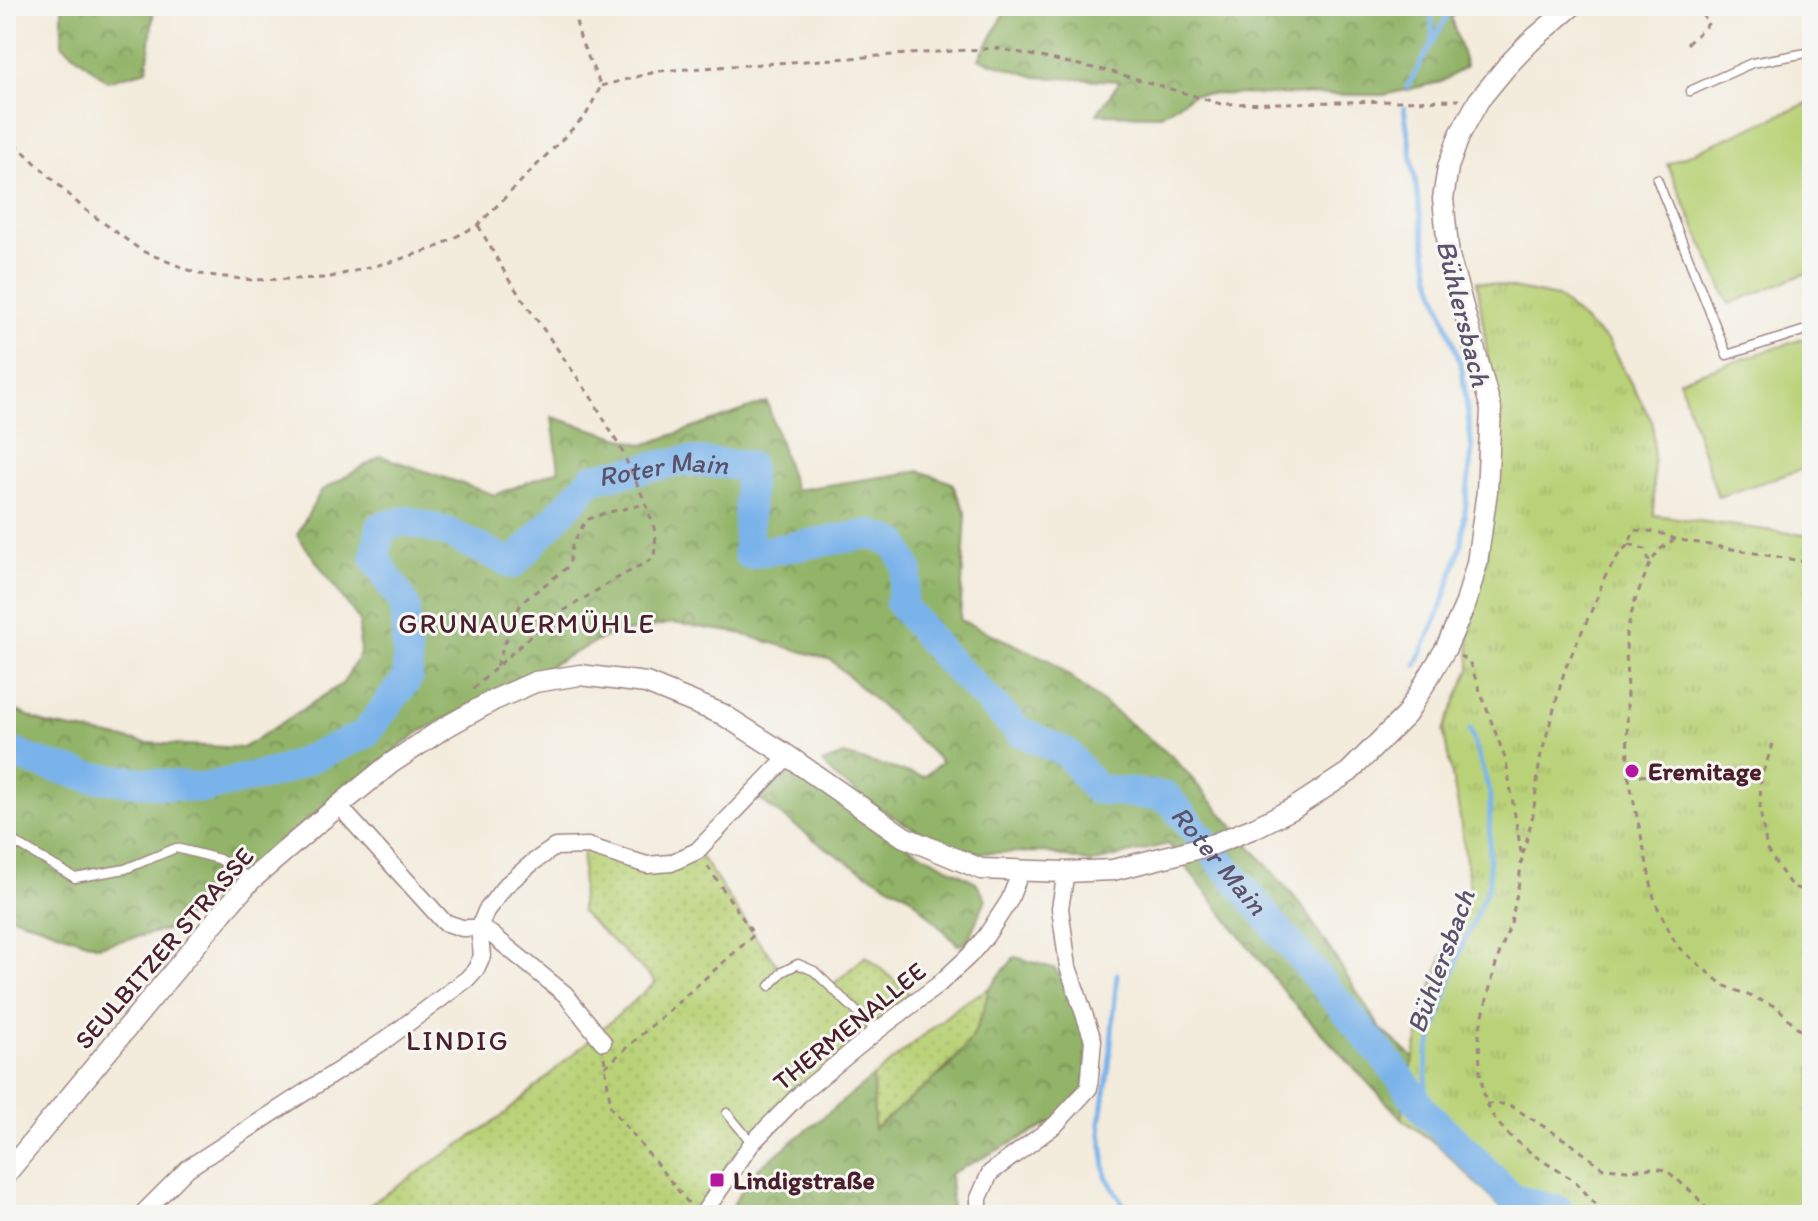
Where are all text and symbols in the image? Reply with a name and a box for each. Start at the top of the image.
water label: Bühlersbach [1429,236,1499,391]
water label: Roter Main [595,443,731,494]
district label: GRUNAUERMÜHLE [398,606,656,640]
place label: Eremitage [1648,755,1762,787]
marker: Eremitage [1623,762,1641,780]
water label: Roter Main [1164,798,1276,922]
street label: SEULBITZER STRASSE [68,840,260,1056]
water label: Bühlersbach [1398,884,1482,1037]
street label: THERMENALLEE [766,955,932,1097]
district label: LINDIG [406,1023,510,1057]
place label: Lindigstraße [733,1164,875,1196]
marker: Lindigstraße [708,1171,726,1189]

